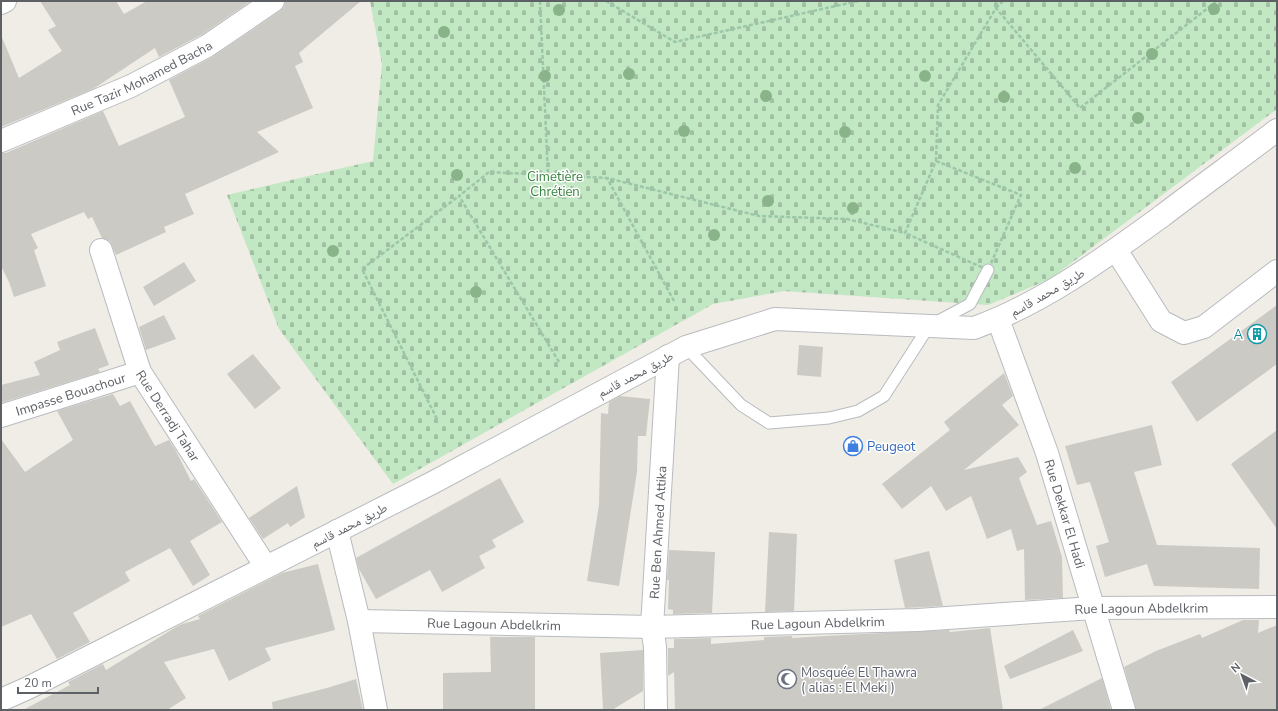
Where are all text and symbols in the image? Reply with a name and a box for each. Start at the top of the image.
street label: Rue Tazir Mohamed Bacha [68,37,216,120]
park label: Cimetière Chrétien [527,168,583,201]
street label: طريق محمد قاسم [1007,264,1088,322]
building icon: A [1246,323,1268,345]
place label: A [1234,326,1244,344]
street label: طريق محمد قاسم [594,347,677,402]
street label: Rue Derradj Tahar [131,367,204,466]
street label: Impasse Bouachour [14,369,129,421]
shop icon: Peugeot [842,435,864,457]
place label: Peugeot [867,438,916,456]
street label: Rue Dekkar El Hadi [1039,457,1089,571]
street label: Rue Ben Ahmed Attika [646,465,671,599]
street label: طريق محمد قاسم [308,499,391,553]
street label: Rue Lagoun Abdelkrim [1074,599,1208,619]
street label: Rue Lagoun Abdelkrim [751,613,885,634]
street label: Rue Lagoun Abdelkrim [427,614,561,635]
north arrow [1222,655,1262,695]
text: N [1228,659,1244,676]
place label: Mosquée El Thawra ( alias : El Meki ) [801,664,917,697]
mosque icon: Mosquée El Thawra ( alias : El Meki ) [776,668,798,690]
scale bar [18,669,98,695]
text: 20 m [24,675,52,691]

